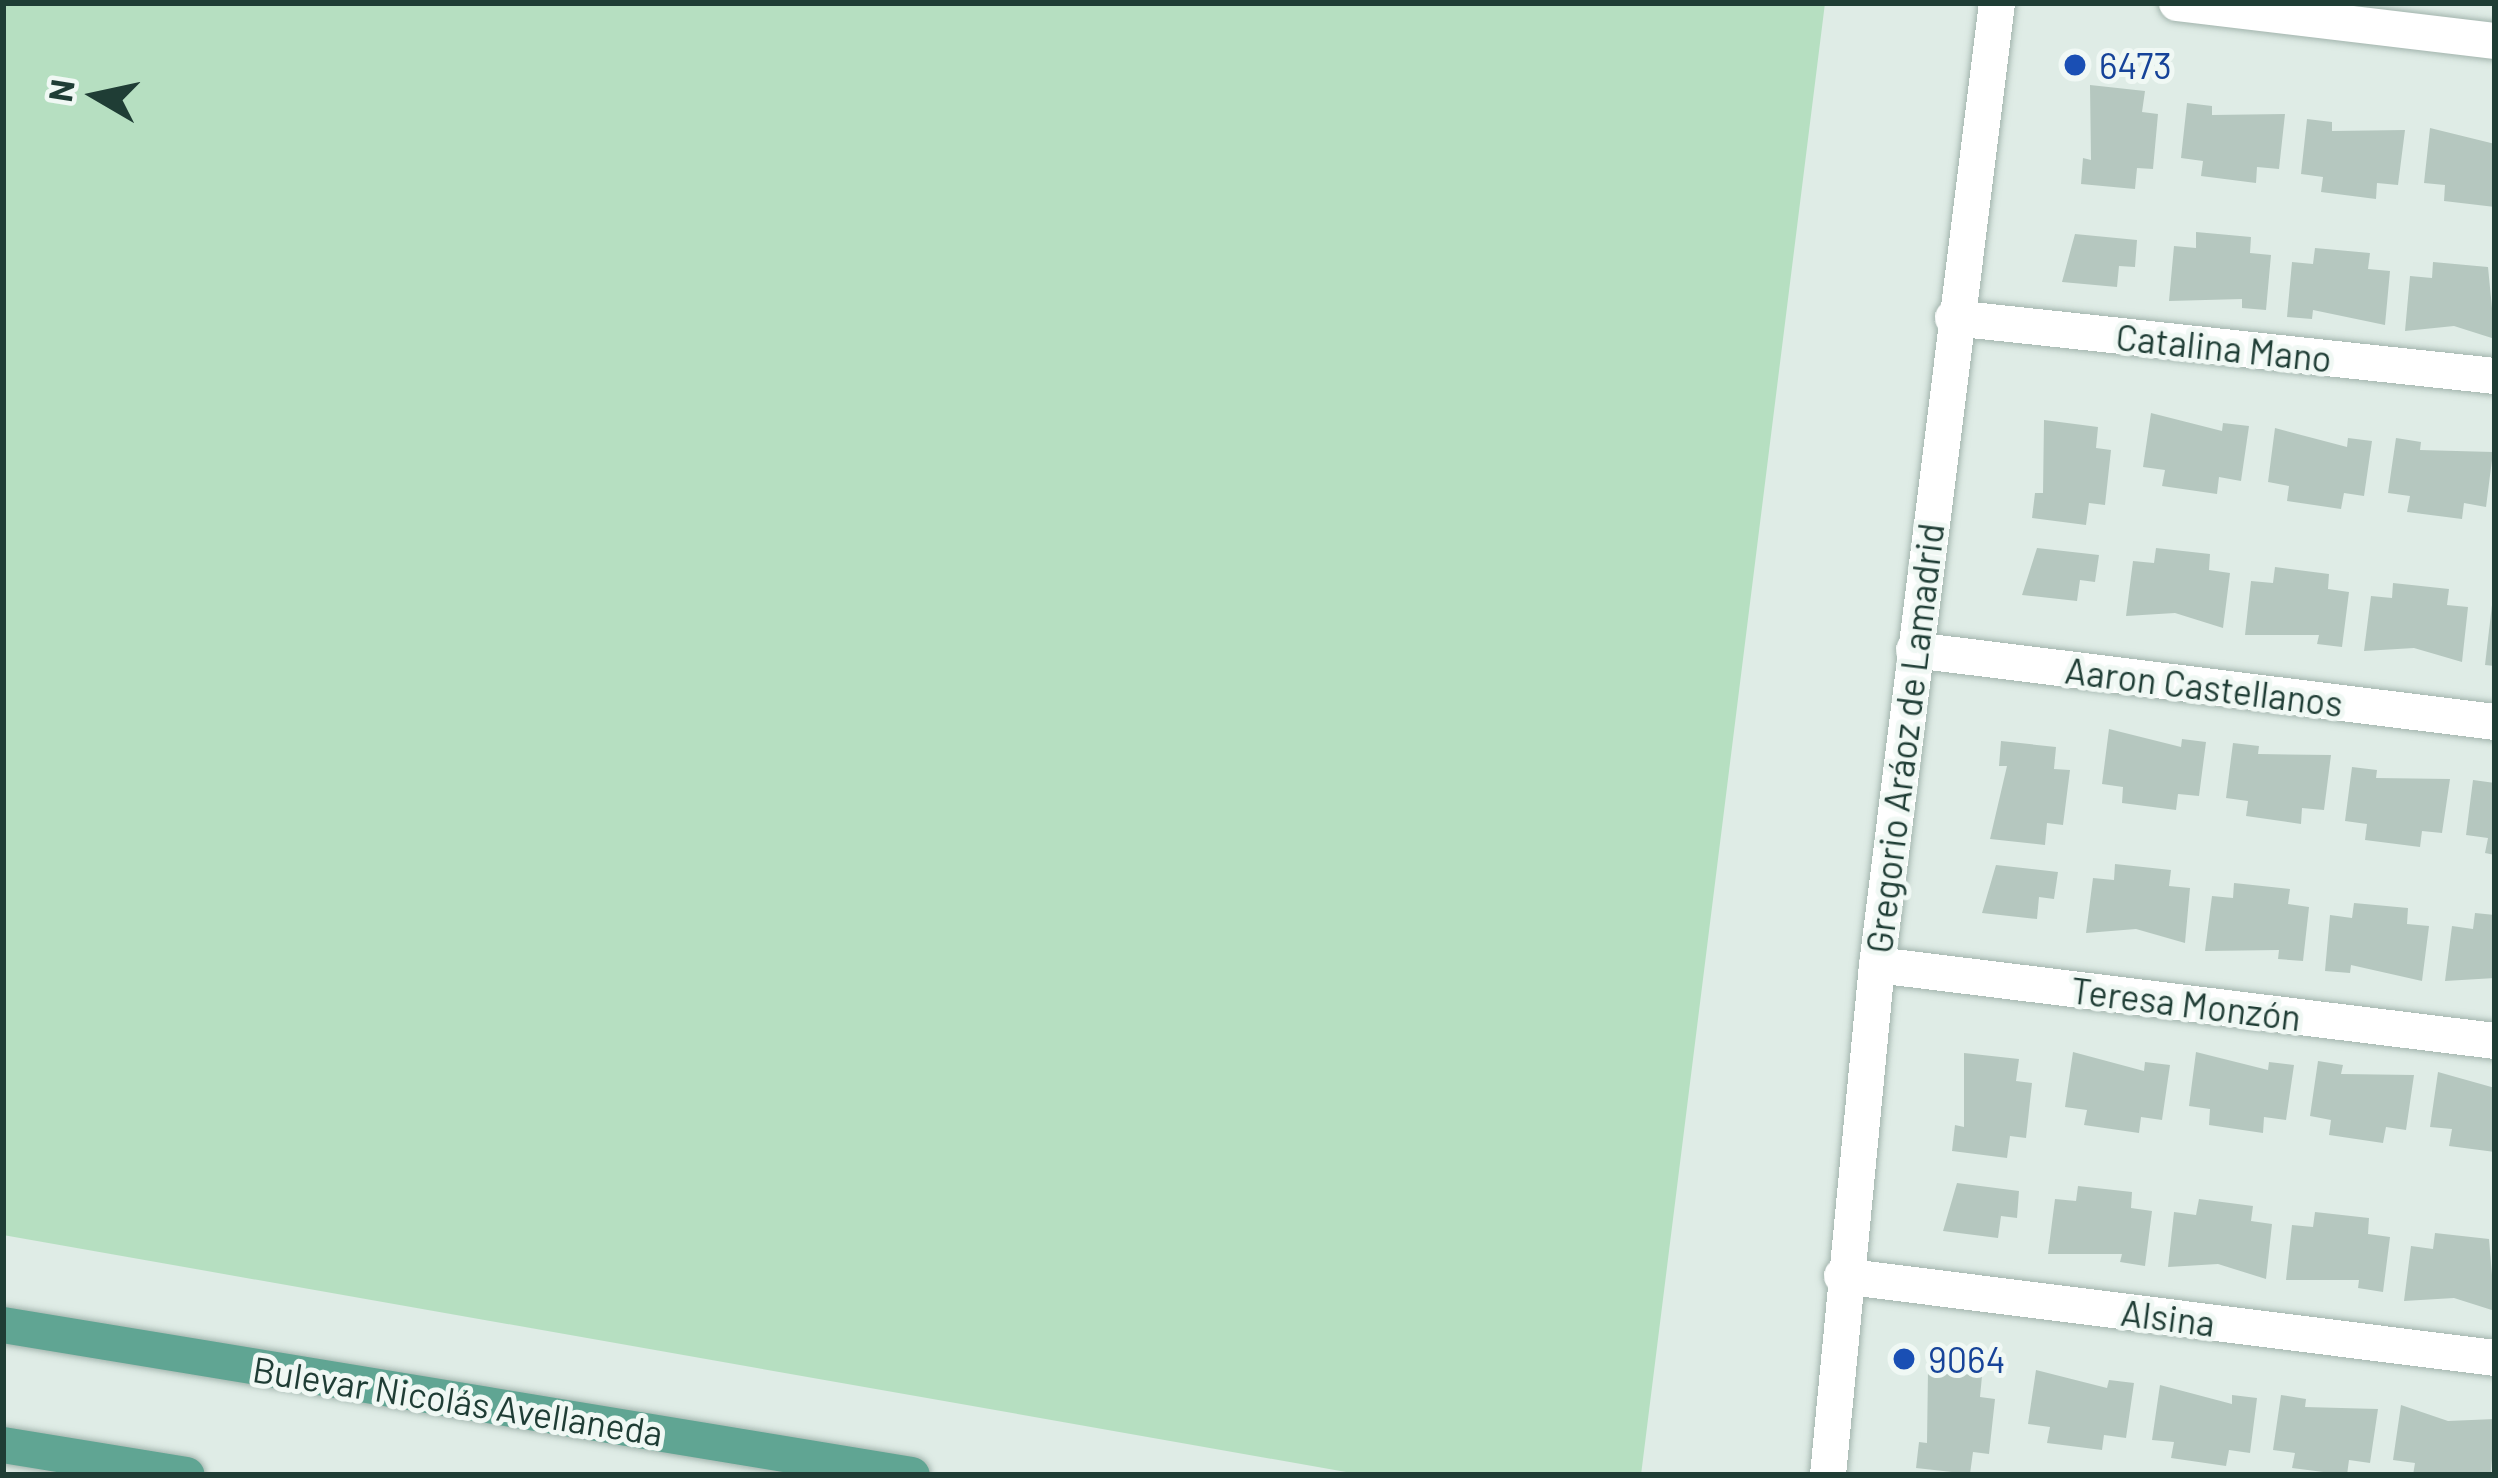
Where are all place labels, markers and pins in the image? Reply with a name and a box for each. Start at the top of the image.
place label: 6473 [2099,43,2172,87]
marker: 6473 [2062,52,2088,78]
place label: 9064 [1928,1337,2005,1381]
marker: 9064 [1891,1346,1917,1372]

